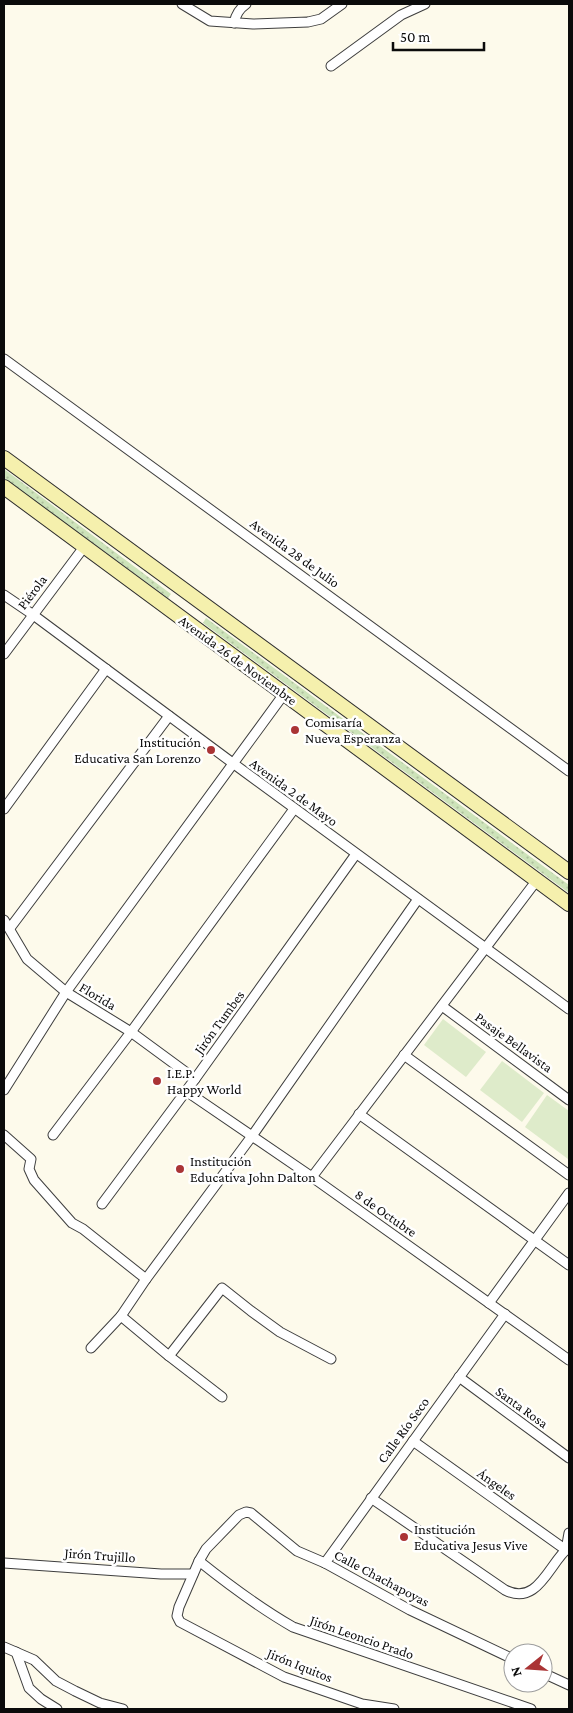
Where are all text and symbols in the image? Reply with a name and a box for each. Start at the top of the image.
scale bar [393,20,484,52]
text: 50 m [400,29,430,45]
street label: Avenida 28 de Julio [247,515,343,591]
street label: Piérola [14,571,50,612]
street label: Avenida 26 de Noviembre [176,612,300,708]
place label: Comisaría Nueva Esperanza [305,714,401,746]
marker: Comisaría Nueva Esperanza [289,724,301,736]
place label: Institución Educativa San Lorenzo [74,734,201,766]
marker: Institución Educativa San Lorenzo [205,744,217,756]
street label: Avenida 2 de Mayo [247,755,341,829]
street label: Florida [77,979,120,1013]
street label: Jirón Tumbes [189,987,247,1059]
street label: Pasaje Bellavista [472,1009,556,1077]
place label: I.E.P. Happy World [167,1065,242,1097]
marker: I.E.P. Happy World [151,1075,163,1087]
place label: Institución Educativa John Dalton [190,1153,316,1185]
marker: Institución Educativa John Dalton [174,1163,186,1175]
street label: 8 de Octubre [352,1186,420,1240]
street label: Santa Rosa [493,1383,552,1432]
street label: Calle Río Seco [374,1394,432,1466]
street label: Ángeles [475,1465,519,1503]
place label: Institución Educativa Jesus Vive [414,1521,528,1553]
marker: Institución Educativa Jesus Vive [398,1531,410,1543]
street label: Jirón Trujillo [62,1544,136,1566]
street label: Calle Chachapoyas [332,1546,432,1610]
street label: Jirón Leoncio Prado [306,1611,416,1662]
north arrow [503,1643,553,1693]
street label: Jirón Iquitos [263,1644,335,1685]
text: N [506,1664,525,1679]

